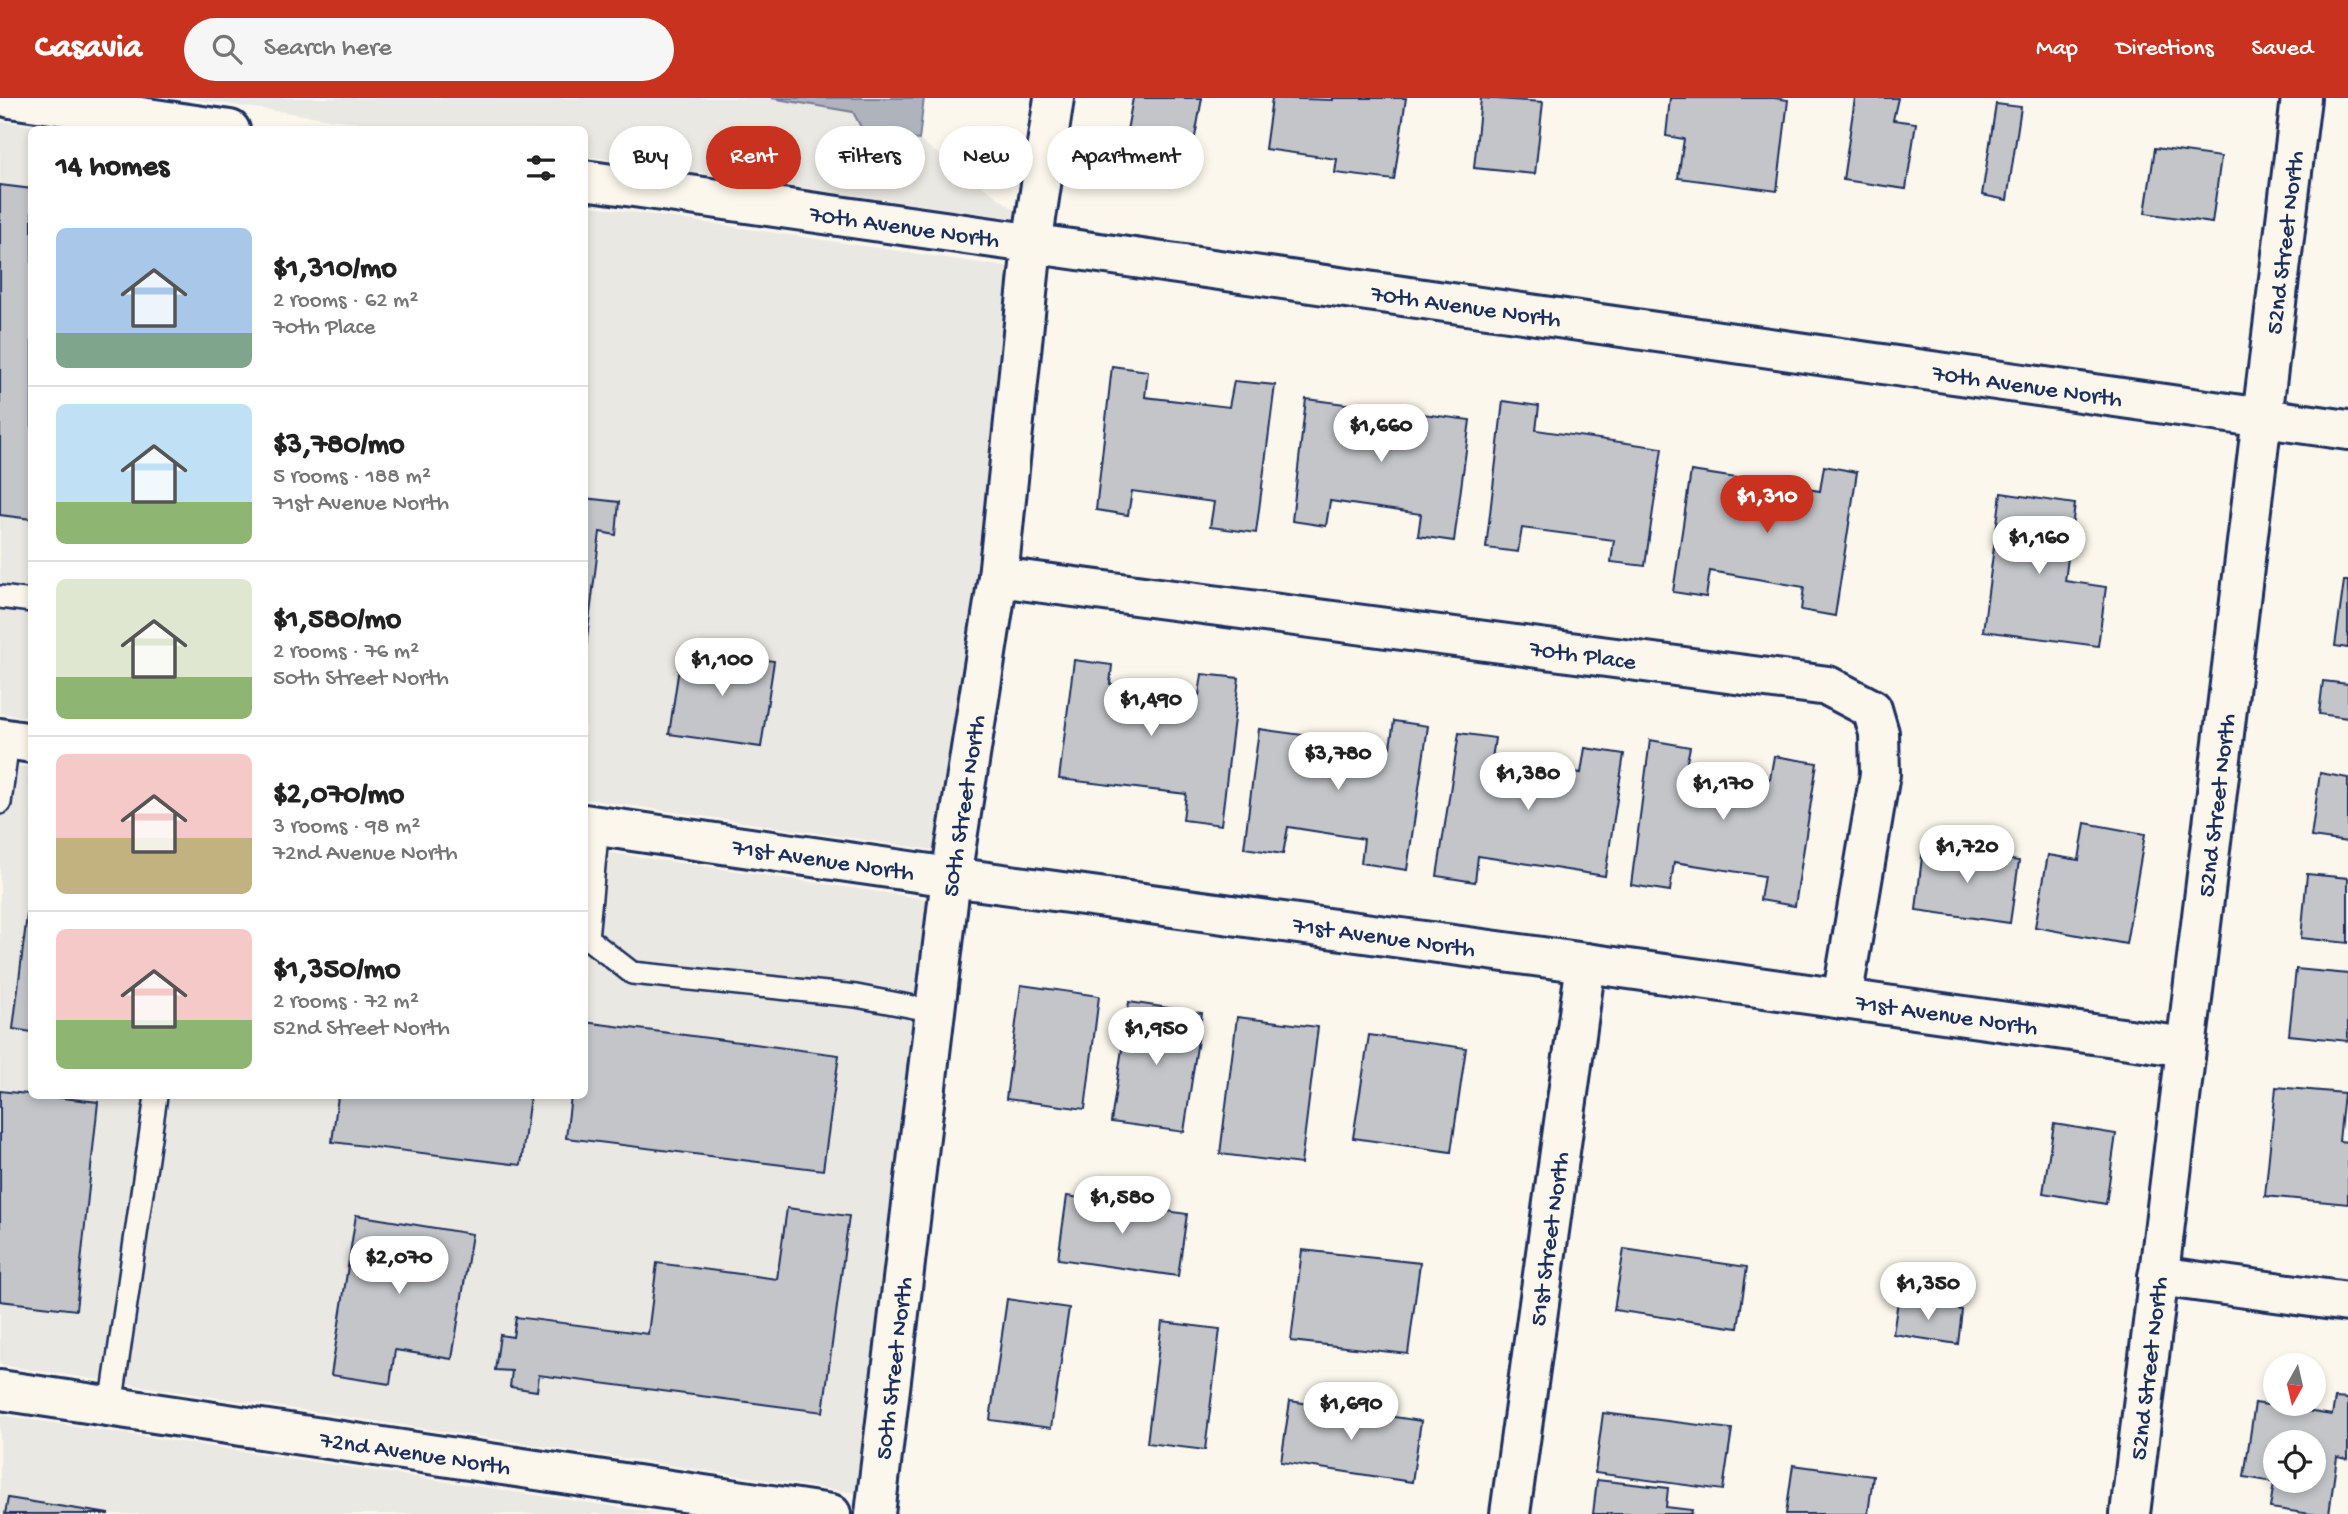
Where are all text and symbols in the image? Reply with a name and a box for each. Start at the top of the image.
search box [184,18,674,81]
text: Casavia [35,30,142,68]
icon: search [208,30,246,68]
text: Search here [264,34,392,65]
text: Map [2036,35,2078,64]
text: Directions [2116,35,2214,64]
text: Saved [2252,35,2313,64]
chip: Buy [609,126,692,189]
chip: Rent [706,126,801,189]
chip: Filters [815,126,925,189]
chip: New [939,126,1033,189]
chip: Apartment [1047,126,1204,189]
icon: filters [522,149,560,187]
street label: 52nd Street North [2261,149,2312,336]
text: 14 homes [56,151,169,186]
street label: 70th Avenue North [806,201,1001,257]
text: $1,310/mo [273,253,397,288]
icon: home [112,256,196,340]
street label: 70th Avenue North [1368,281,1563,336]
text: 2 rooms · 62 m² [273,288,418,315]
text: 70th Place [273,315,375,342]
street label: 70th Avenue North [1929,360,2124,416]
pin: $1,660 [1324,404,1438,464]
text: $1,660 [1349,413,1413,440]
text: $3,780/mo [273,429,405,464]
icon: home [112,432,196,516]
text: 5 rooms · 188 m² [273,464,431,491]
pin: $1,310 [1710,476,1824,535]
text: $1,310 [1736,484,1798,511]
text: 71st Avenue North [273,491,449,518]
pin: $1,160 [1982,517,2096,576]
text: $1,160 [2009,525,2069,552]
text: $1,580/mo [273,604,401,639]
icon: home [112,607,196,691]
street label: 70th Place [1527,636,1638,679]
pin: $1,100 [665,638,779,698]
text: 2 rooms · 76 m² [273,639,419,666]
text: $1,100 [691,647,753,674]
text: 50th Street North [273,666,449,693]
pin: $1,490 [1094,678,1208,738]
text: $1,490 [1120,687,1182,714]
street label: 52nd Street North [2193,712,2244,899]
street label: 50th Street North [938,713,994,898]
pin: $3,780 [1281,732,1395,792]
text: $3,780 [1304,741,1372,768]
pin: $1,380 [1471,752,1585,812]
text: $1,380 [1496,761,1560,788]
pin: $1,170 [1666,762,1780,822]
text: $1,170 [1692,771,1754,798]
text: $2,070/mo [273,779,404,814]
icon: home [112,782,196,866]
text: 3 rooms · 98 m² [273,814,420,841]
pin: $1,720 [1910,826,2024,885]
street label: 71st Avenue North [729,834,916,890]
text: $1,720 [1935,834,1999,861]
text: 72nd Avenue North [273,841,458,868]
street label: 71st Avenue North [1290,912,1477,966]
text: $1,350/mo [273,954,400,989]
icon: home [112,957,196,1041]
text: 2 rooms · 72 m² [273,989,419,1016]
street label: 71st Avenue North [1852,990,2039,1044]
pin: $1,950 [1099,1007,1213,1067]
text: 52nd Street North [273,1016,450,1043]
text: $1,950 [1124,1016,1188,1043]
street label: 51st Street North [1525,1150,1578,1328]
pin: $1,580 [1065,1176,1179,1236]
text: $1,580 [1090,1185,1154,1212]
pin: $2,070 [342,1236,456,1296]
text: $2,070 [366,1245,432,1272]
pin: $1,350 [1871,1262,1985,1322]
text: $1,350 [1896,1271,1960,1298]
street label: 50th Street North [871,1275,921,1461]
street label: 52nd Street North [2126,1275,2176,1462]
north arrow [2263,1353,2326,1416]
map controls [2263,1353,2326,1493]
pin: $1,690 [1294,1382,1408,1442]
text: $1,690 [1319,1391,1383,1418]
street label: 72nd Avenue North [316,1427,512,1484]
button: locate [2263,1430,2326,1493]

